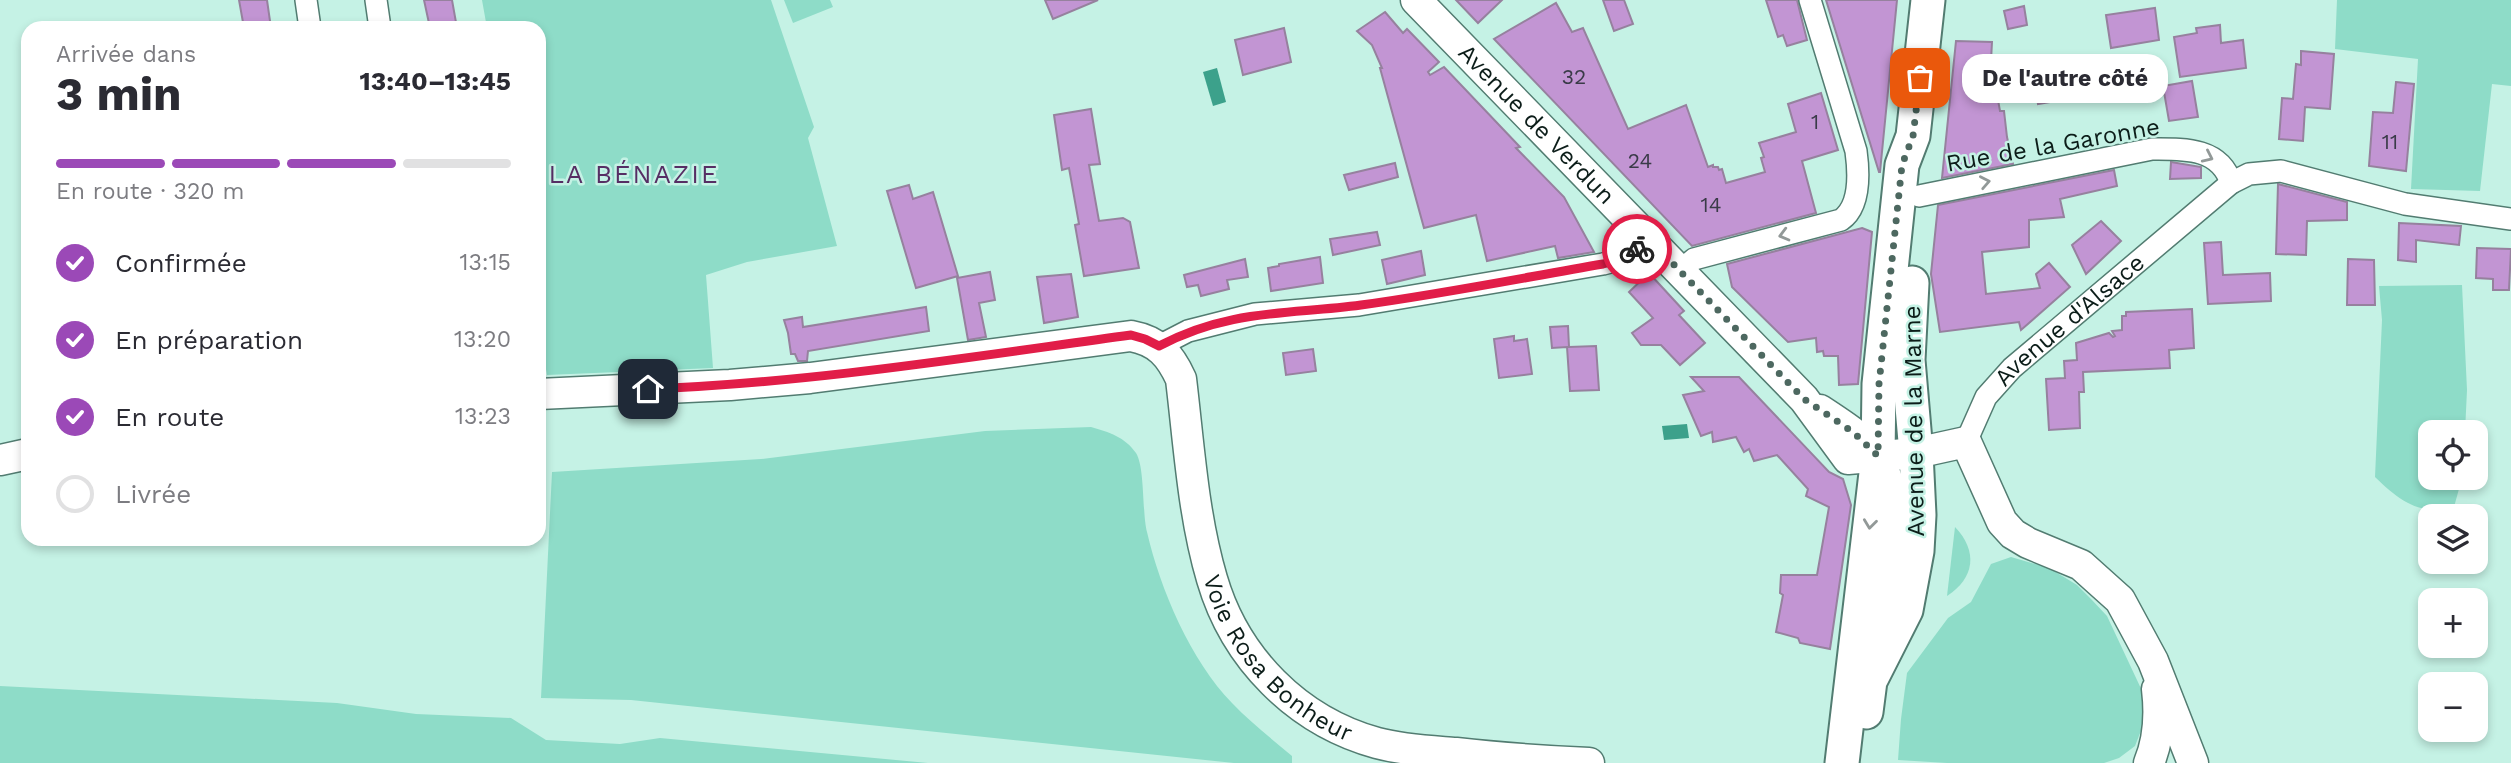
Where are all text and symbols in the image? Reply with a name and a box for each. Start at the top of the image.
street label: Avenue de Verdun [1453,38,1621,210]
text: Arrivée dans [56,41,196,68]
pin [1890,48,1950,108]
callout: De l'autre côté [1962,54,2168,102]
icon: bag [1901,59,1939,97]
house number: 32 [1562,64,1586,89]
text: De l'autre côté [1982,65,2148,92]
text: 13:40–13:45 [360,66,511,96]
text: 3 min [56,67,182,121]
house number: 1 [1811,109,1819,134]
street label: Rue de la Garonne [1944,112,2162,178]
house number: 11 [2382,129,2398,154]
house number: 24 [1628,148,1652,173]
one-way arrow [2201,149,2213,163]
district label: LA BÉNAZIE [548,159,720,189]
one-way arrow [1979,176,1991,191]
text: En route · 320 m [56,178,244,205]
house number: 14 [1700,192,1722,217]
courier [1602,214,1672,284]
one-way arrow [1778,227,1790,242]
icon: bike [1618,230,1656,268]
icon: check [56,244,94,282]
text: Confirmée [115,248,247,278]
street label: Avenue d'Alsace [1989,248,2150,392]
text: 13:15 [459,249,511,276]
street label: Avenue de la Marne [1898,305,1930,537]
icon: check [56,321,94,359]
text: En préparation [115,325,303,355]
text: 13:20 [454,326,511,353]
pin [618,359,678,419]
icon: home [629,370,667,408]
icon: check [56,398,94,436]
text: En route [115,402,224,432]
text: 13:23 [455,403,511,430]
map controls [2418,420,2488,742]
button: locate [2418,420,2488,490]
text: Livrée [115,479,191,509]
button: layers [2418,504,2488,574]
one-way arrow [1863,518,1878,530]
street label: Voie Rosa Bonheur [1197,571,1357,747]
button: + [2418,588,2488,658]
button: − [2418,672,2488,742]

